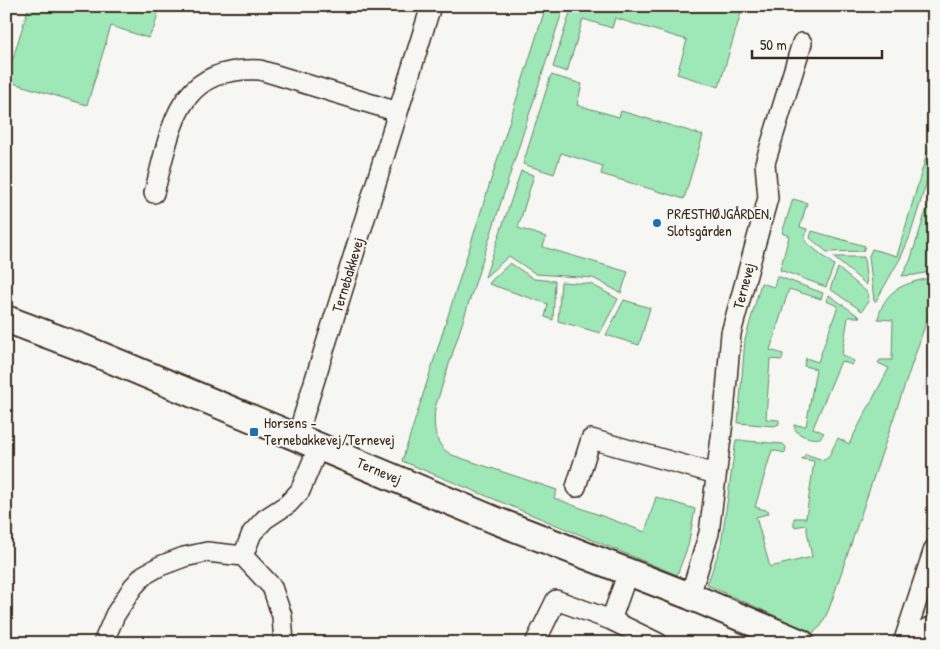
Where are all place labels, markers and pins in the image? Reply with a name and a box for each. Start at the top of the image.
place label: PRÆSTHØJGÅRDEN, Slotsgården [667,203,772,241]
marker: PRÆSTHØJGÅRDEN, Slotsgården [651,217,663,229]
place label: Horsens - Ternebakkevej/Ternevej [264,412,395,450]
marker: Horsens - Ternebakkevej/Ternevej [248,426,260,438]

